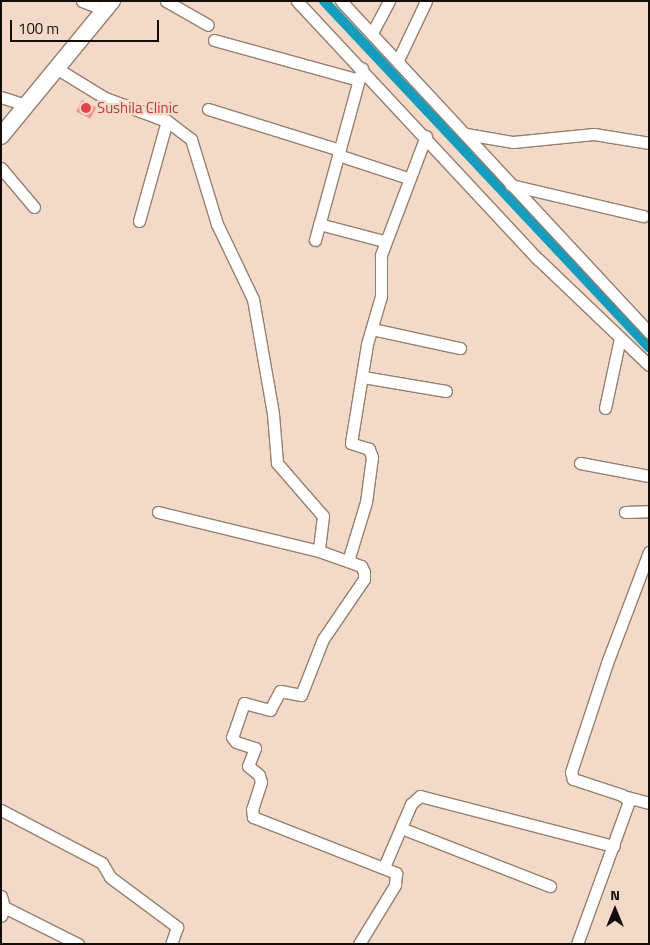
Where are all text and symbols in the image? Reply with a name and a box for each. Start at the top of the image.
scale bar [12,10,161,42]
text: 100 m [18,17,59,40]
place label: Sushila Clinic [97,99,178,117]
marker: Sushila Clinic [79,101,93,115]
text: N [610,884,620,905]
north arrow [590,885,640,935]

